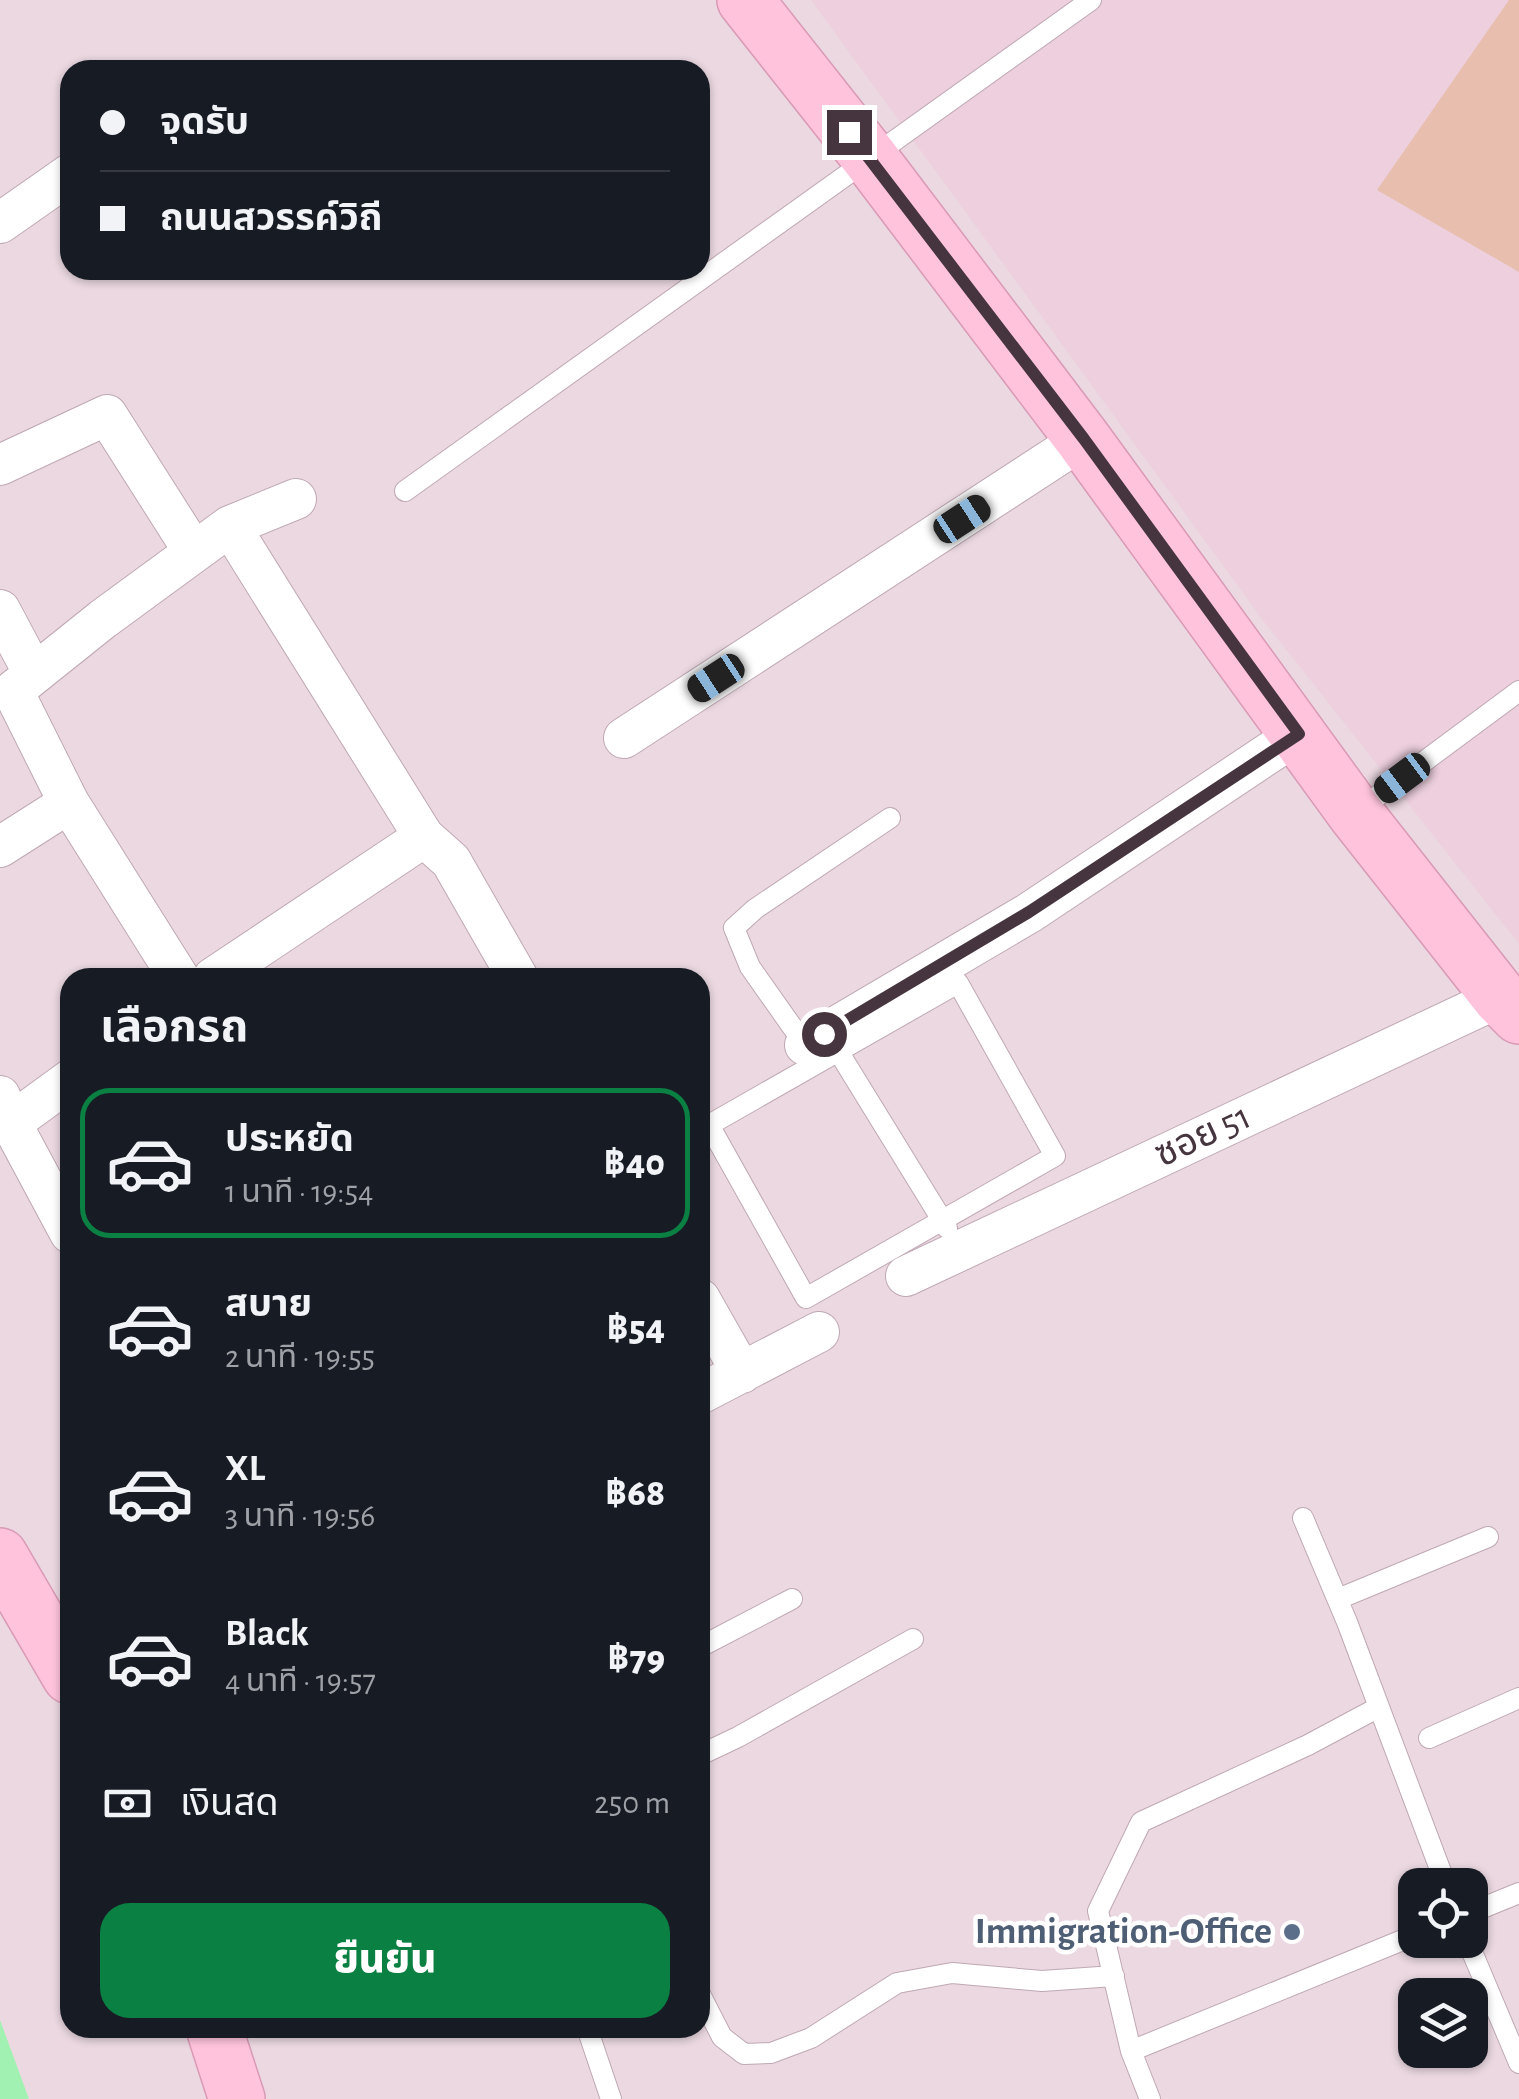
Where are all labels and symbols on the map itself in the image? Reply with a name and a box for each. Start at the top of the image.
route end [827,110,872,155]
car [929,490,995,548]
car [683,649,749,707]
car [1369,748,1435,808]
route start [802,1012,847,1057]
street label: ซอย 51 [1149,1097,1257,1175]
place label: Immigration-Office [975,1913,1272,1951]
marker: Immigration-Office [1281,1921,1303,1943]

